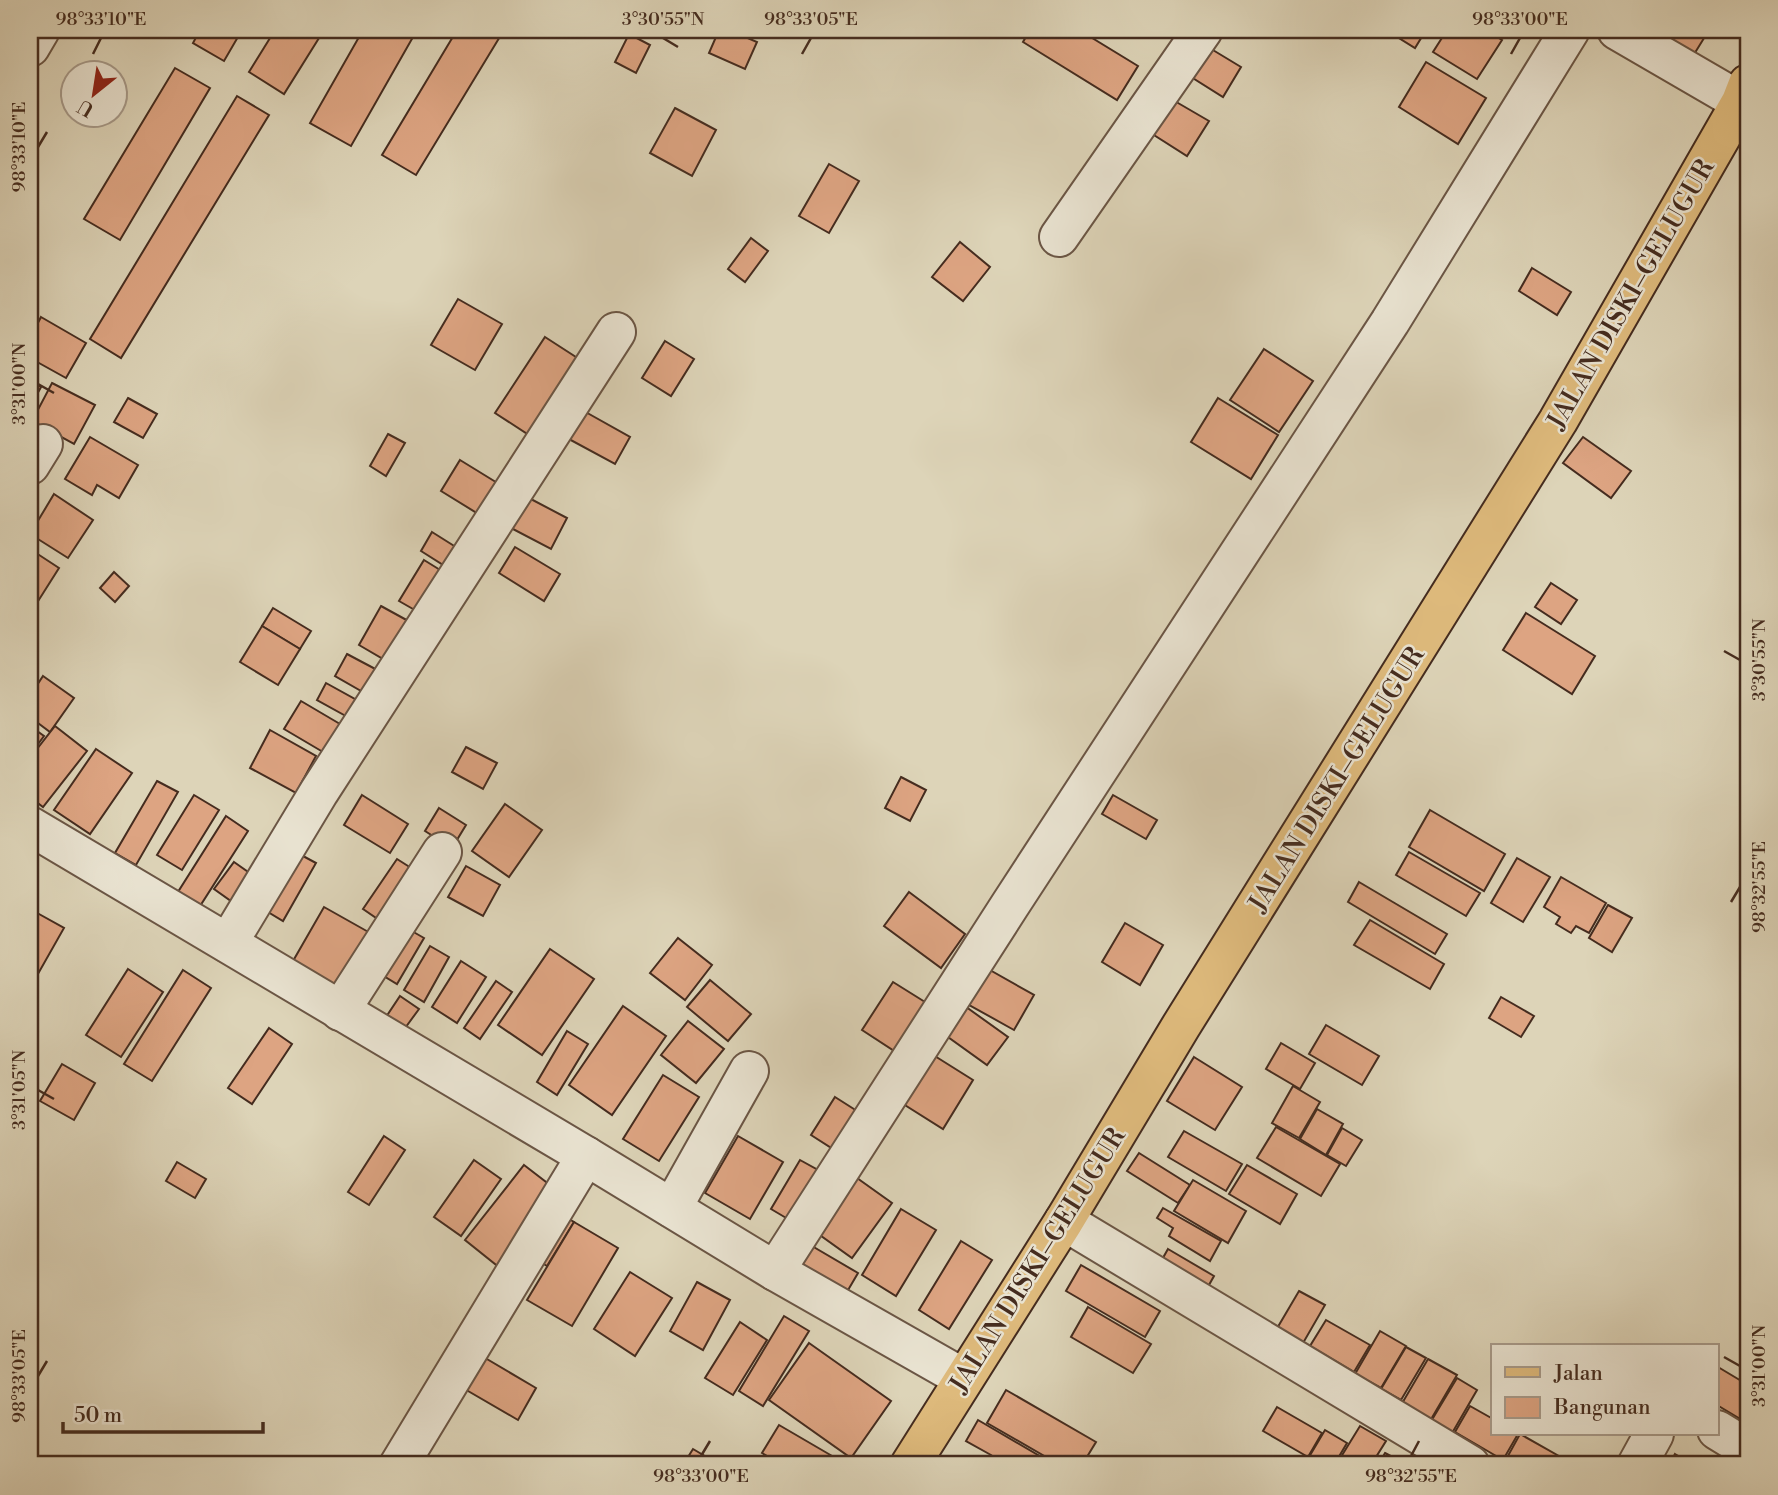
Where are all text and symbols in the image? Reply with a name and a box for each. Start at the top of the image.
text: 98°33'10"E [55,8,147,31]
text: 3°30'55"N [622,8,705,31]
text: 98°33'05"E [764,8,858,31]
text: 98°33'00"E [1472,8,1568,31]
north arrow [60,60,130,130]
text: U [73,94,98,122]
text: 98°33'10"E [8,101,31,193]
street label: JALAN DISKI–GELUGUR [1540,153,1722,436]
text: 3°31'00"N [8,342,31,425]
text: 3°30'55"N [1748,618,1771,701]
street label: JALAN DISKI–GELUGUR [1242,640,1432,919]
text: 98°32'55"E [1748,841,1771,933]
text: 3°31'05"N [8,1049,31,1130]
street label: JALAN DISKI–GELUGUR [943,1121,1133,1400]
text: 3°31'00"N [1748,1324,1771,1407]
text: 98°33'05"E [8,1329,31,1423]
legend [1491,1344,1718,1436]
text: Jalan [1553,1361,1603,1387]
scale bar [63,1390,262,1434]
text: Bangunan [1553,1395,1651,1421]
text: 50 m [74,1403,122,1429]
text: 98°33'00"E [653,1465,749,1488]
text: 98°32'55"E [1365,1465,1457,1488]

